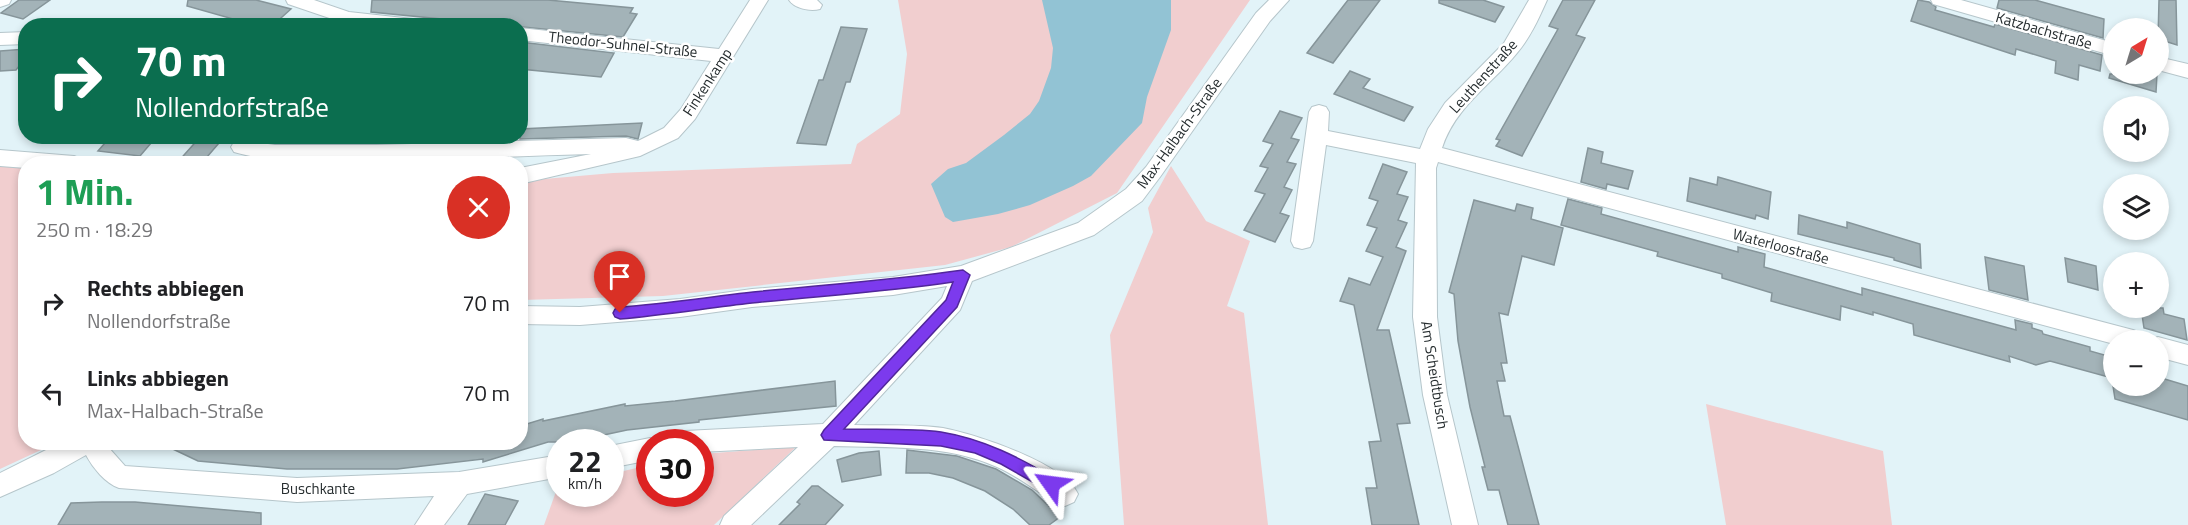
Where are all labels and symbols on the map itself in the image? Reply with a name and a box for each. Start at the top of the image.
street label: Katzbachstraße [1993,5,2095,55]
north arrow [2103,18,2169,84]
street label: Theodor-Suhnel-Straße [547,25,699,63]
street label: Leuthenstraße [1443,34,1523,118]
street label: Finkenkamp [676,43,738,121]
street label: Max-Halbach-Straße [1131,73,1227,193]
street label: Waterloostraße [1730,222,1832,270]
pin [594,251,645,313]
street label: Am Scheidtbusch [1415,319,1455,431]
speed limit sign: 30 [636,429,714,507]
position arrow [1019,452,1083,516]
street label: Buschkante [281,477,355,500]

